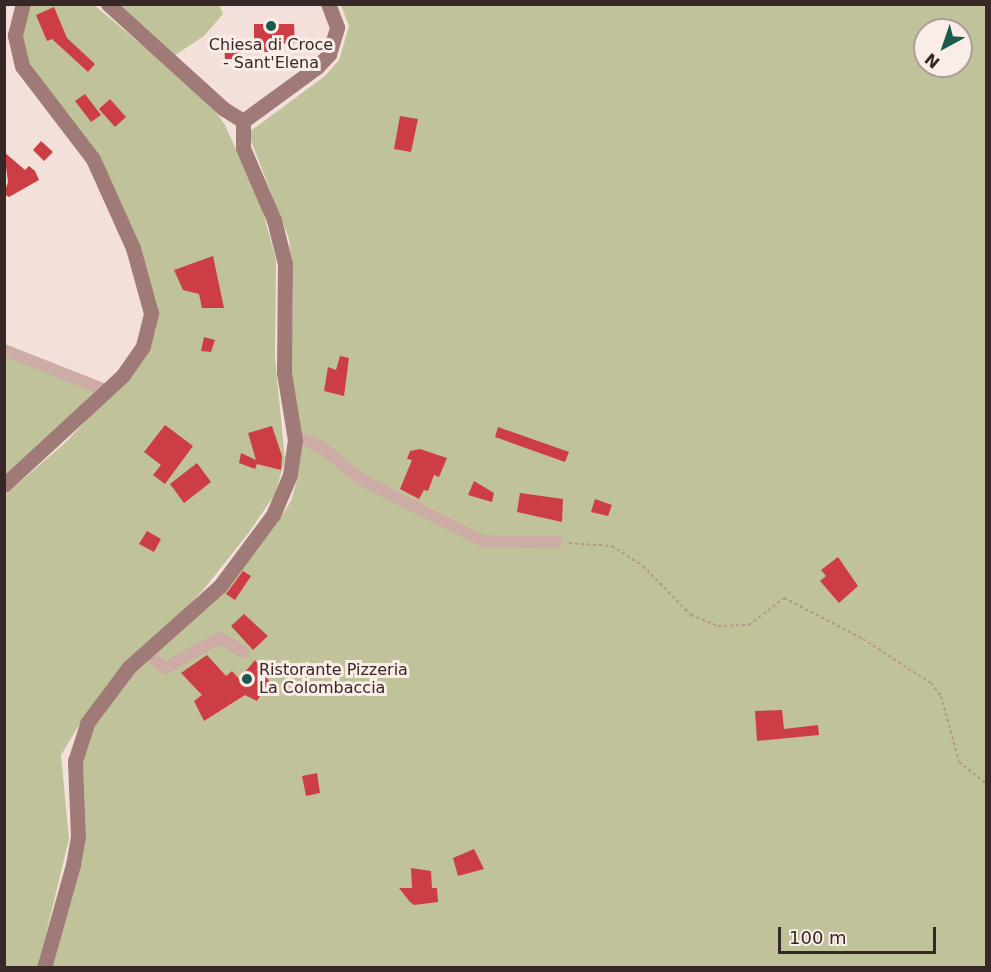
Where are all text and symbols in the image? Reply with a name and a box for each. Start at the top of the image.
north arrow [913,18,973,78]
marker: Chiesa di Croce - Sant'Elena [264,19,278,33]
place label: Chiesa di Croce - Sant'Elena [209,35,333,73]
text: N [921,49,944,72]
place label: Ristorante Pizzeria La Colombaccia [259,660,408,698]
marker: Ristorante Pizzeria La Colombaccia [240,672,254,686]
scale bar [781,915,938,953]
text: 100 m [789,927,847,948]

